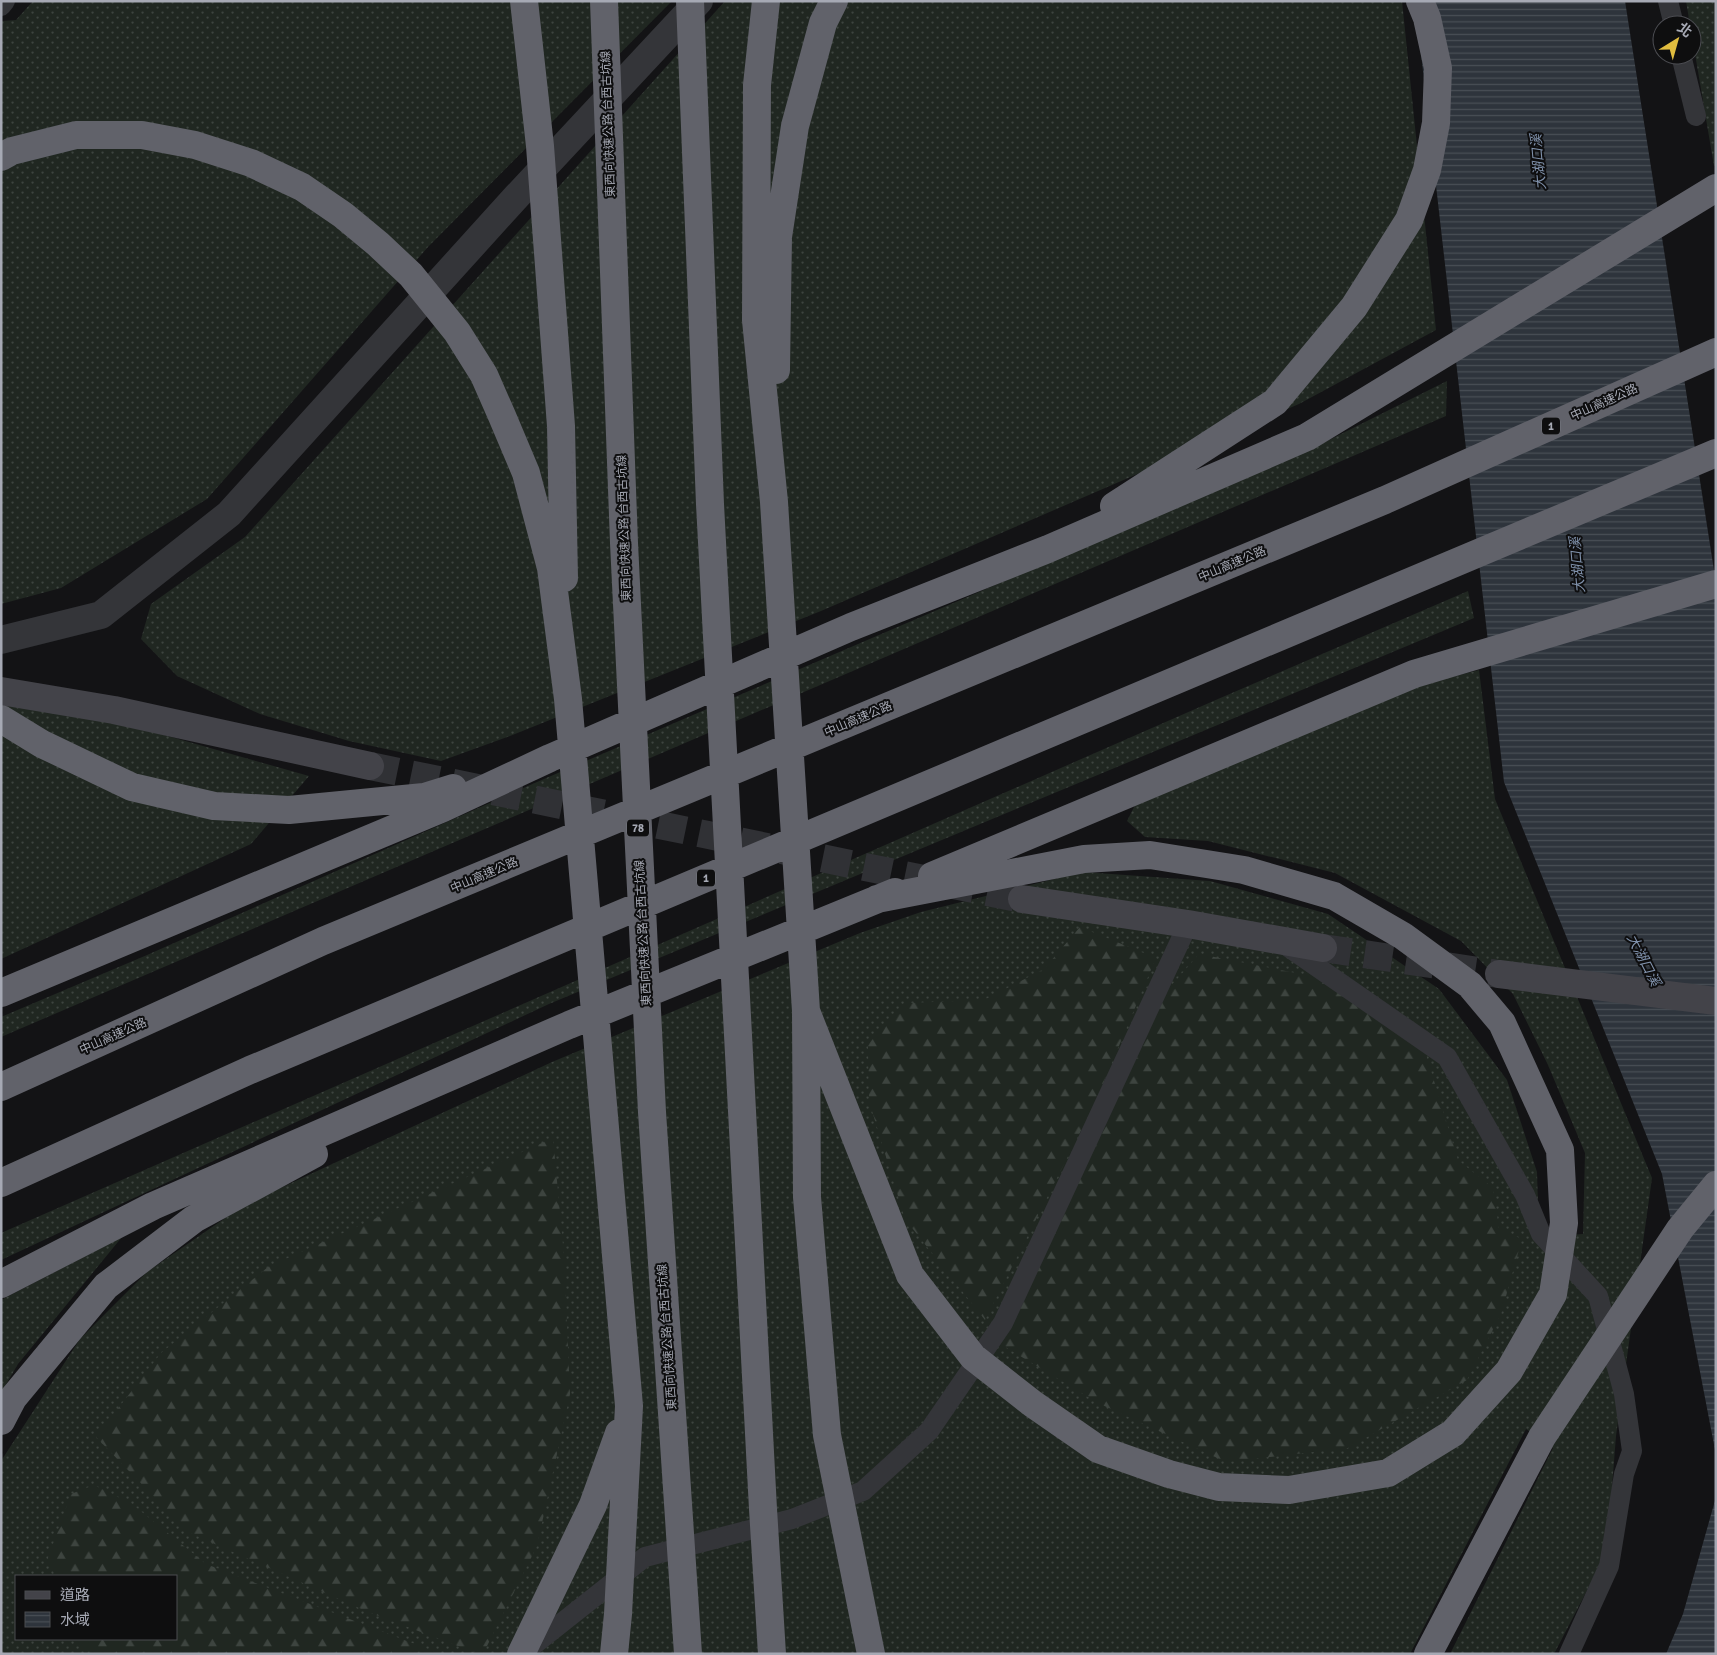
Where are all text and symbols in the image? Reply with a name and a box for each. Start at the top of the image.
north arrow [1652,15,1702,65]
text: 北 [1674,19,1695,41]
street label: 東西向快速公路 台西古坑線 [598,50,619,198]
water label: 大湖口溪 [1527,131,1549,191]
street label: 中山高速公路 [1568,381,1640,424]
road number: 1 [1542,418,1560,434]
street label: 東西向快速公路 台西古坑線 [614,454,635,602]
water label: 大湖口溪 [1566,534,1588,594]
street label: 中山高速公路 [1196,543,1268,585]
street label: 中山高速公路 [822,698,894,740]
road number: 78 [627,820,649,836]
street label: 中山高速公路 [448,854,520,896]
street label: 東西向快速公路 台西古坑線 [632,859,655,1007]
road number: 1 [697,870,715,886]
water label: 大湖口溪 [1623,931,1665,991]
street label: 中山高速公路 [77,1015,149,1058]
street label: 東西向快速公路 台西古坑線 [655,1263,680,1411]
legend [15,1575,178,1640]
text: 道路 [60,1586,90,1604]
text: 水域 [60,1611,90,1629]

